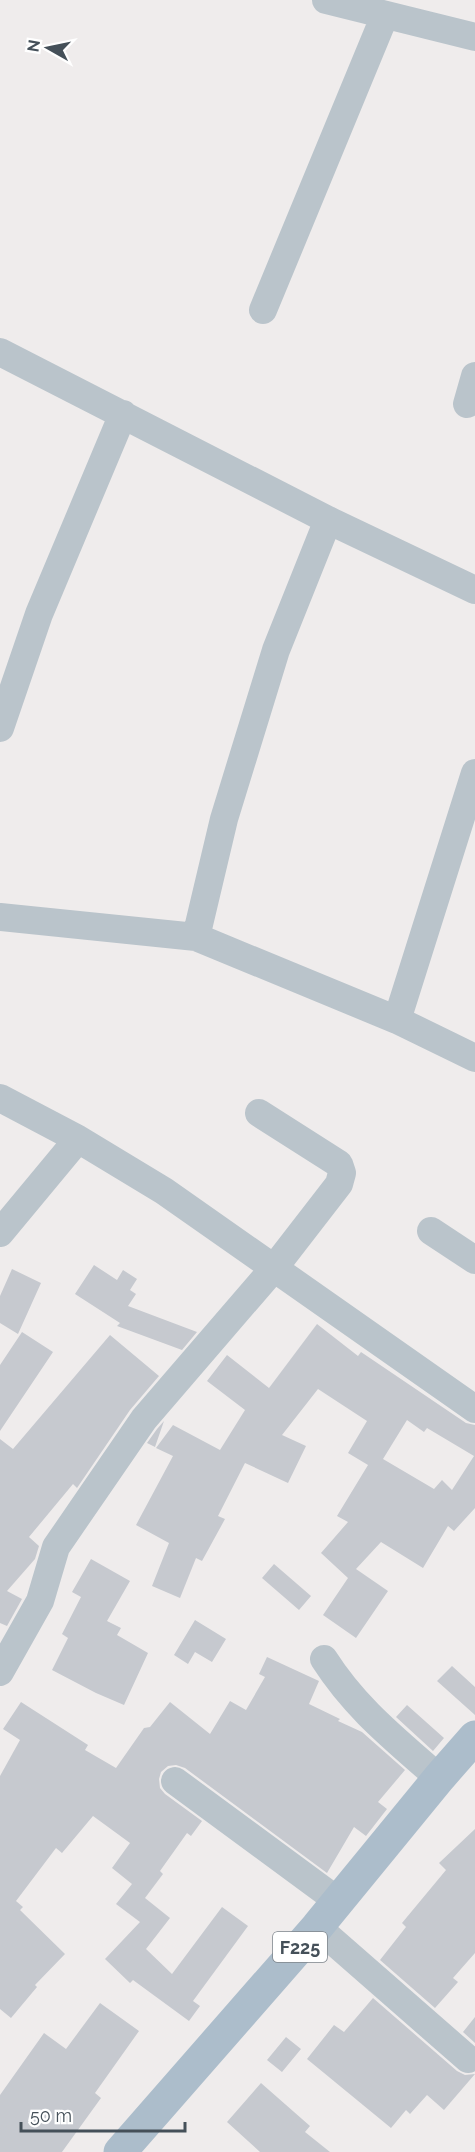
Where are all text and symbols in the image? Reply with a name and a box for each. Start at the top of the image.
north arrow [18,18,78,78]
text: N [23,38,44,53]
road number: F225 [273,1932,327,1962]
scale bar [21,2095,184,2133]
text: 50 m [30,2105,72,2126]

